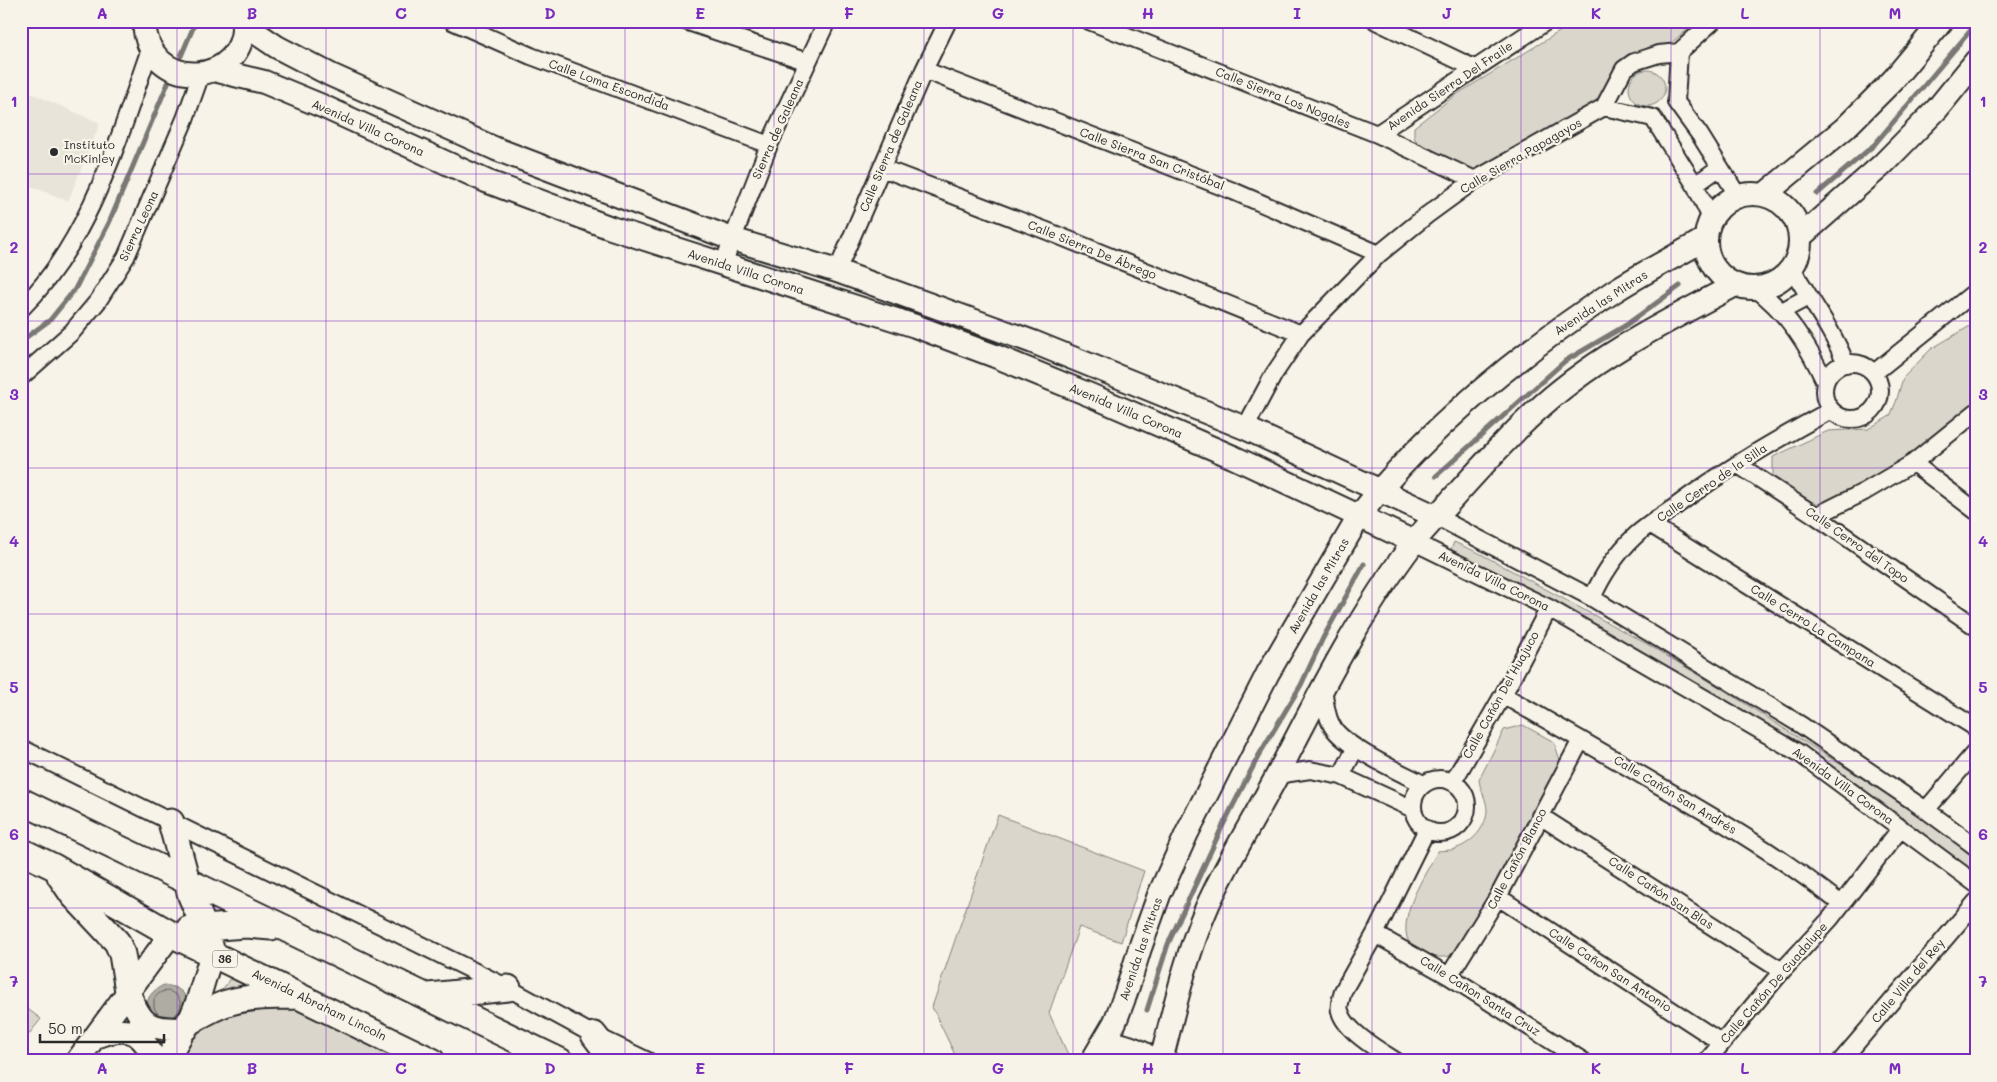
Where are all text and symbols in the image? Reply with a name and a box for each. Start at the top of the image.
text: A [96,2,108,23]
text: B [247,2,257,23]
text: C [395,2,407,23]
text: D [544,2,556,23]
text: E [695,2,705,23]
text: F [844,2,854,23]
text: G [992,2,1004,23]
text: H [1142,2,1154,23]
text: I [1293,2,1301,23]
text: J [1442,2,1452,23]
text: K [1591,2,1601,23]
text: L [1740,2,1750,23]
text: M [1889,2,1901,23]
street label: Avenida Sierra Del Fraile [1384,37,1515,133]
street label: Calle Loma Escondida [547,55,672,113]
street label: Calle Sierra Los Nogales [1213,63,1353,132]
street label: Sierra de Galeana [748,76,806,181]
street label: Calle Sierra de Galeana [855,77,925,214]
text: 1 [10,90,18,111]
text: 1 [1979,90,1987,111]
street label: Avenida Villa Corona [310,95,427,159]
street label: Calle Sierra Papagayos [1457,114,1584,197]
street label: Calle Sierra San Cristóbal [1078,123,1227,193]
place label: Instituto McKinley [64,136,115,166]
marker: Instituto McKinley [48,146,60,158]
street label: Sierra Leona [115,188,161,263]
street label: Calle Sierra De Ábrego [1026,216,1159,282]
text: 2 [10,236,19,257]
text: 2 [1979,236,1988,257]
street label: Avenida Villa Corona [686,245,807,297]
street label: Avenida las Mitras [1551,266,1650,338]
street label: Avenida Villa Corona [1067,379,1186,441]
text: 3 [9,383,19,404]
text: 3 [1978,383,1988,404]
street label: Calle Cerro de la Silla [1653,439,1770,525]
street label: Calle Cerro del Topo [1803,502,1912,586]
text: 4 [9,530,19,551]
text: 4 [1978,530,1988,551]
street label: Avenida las Mitras [1284,535,1352,636]
street label: Avenida Villa Corona [1436,546,1553,614]
street label: Calle Cerro La Campana [1748,580,1879,670]
street label: Calle Cañón Del Huajuco [1458,628,1542,761]
text: 5 [9,676,19,697]
text: 5 [1978,676,1988,697]
street label: Avenida Villa Corona [1790,743,1898,827]
street label: Calle Cañón San Andrés [1611,751,1740,837]
street label: Calle Cañón Blanco [1483,805,1550,912]
text: 6 [9,823,19,844]
text: 6 [1978,823,1988,844]
street label: Calle Cañón San Blas [1606,852,1717,932]
street label: Avenida las Mitras [1115,895,1165,1002]
street label: Calle Cañón De Guadalupe [1716,918,1830,1046]
street label: Calle Cañon San Antonio [1546,923,1675,1015]
street label: Calle Villa del Rey [1867,935,1947,1026]
road number: 36 [212,951,238,968]
street label: Calle Cañon Santa Cruz [1417,952,1544,1039]
street label: Avenida Abraham Lincoln [250,965,389,1044]
text: 7 [10,970,19,991]
text: 7 [1979,970,1988,991]
scale bar [40,1012,164,1044]
text: 50 m [48,1018,83,1038]
text: A [96,1057,108,1078]
text: B [247,1057,257,1078]
text: C [395,1057,407,1078]
text: D [544,1057,556,1078]
text: E [695,1057,705,1078]
text: F [844,1057,854,1078]
text: G [992,1057,1004,1078]
text: H [1142,1057,1154,1078]
text: I [1293,1057,1301,1078]
text: J [1442,1057,1452,1078]
text: K [1591,1057,1601,1078]
text: L [1740,1057,1750,1078]
text: M [1889,1057,1901,1078]

